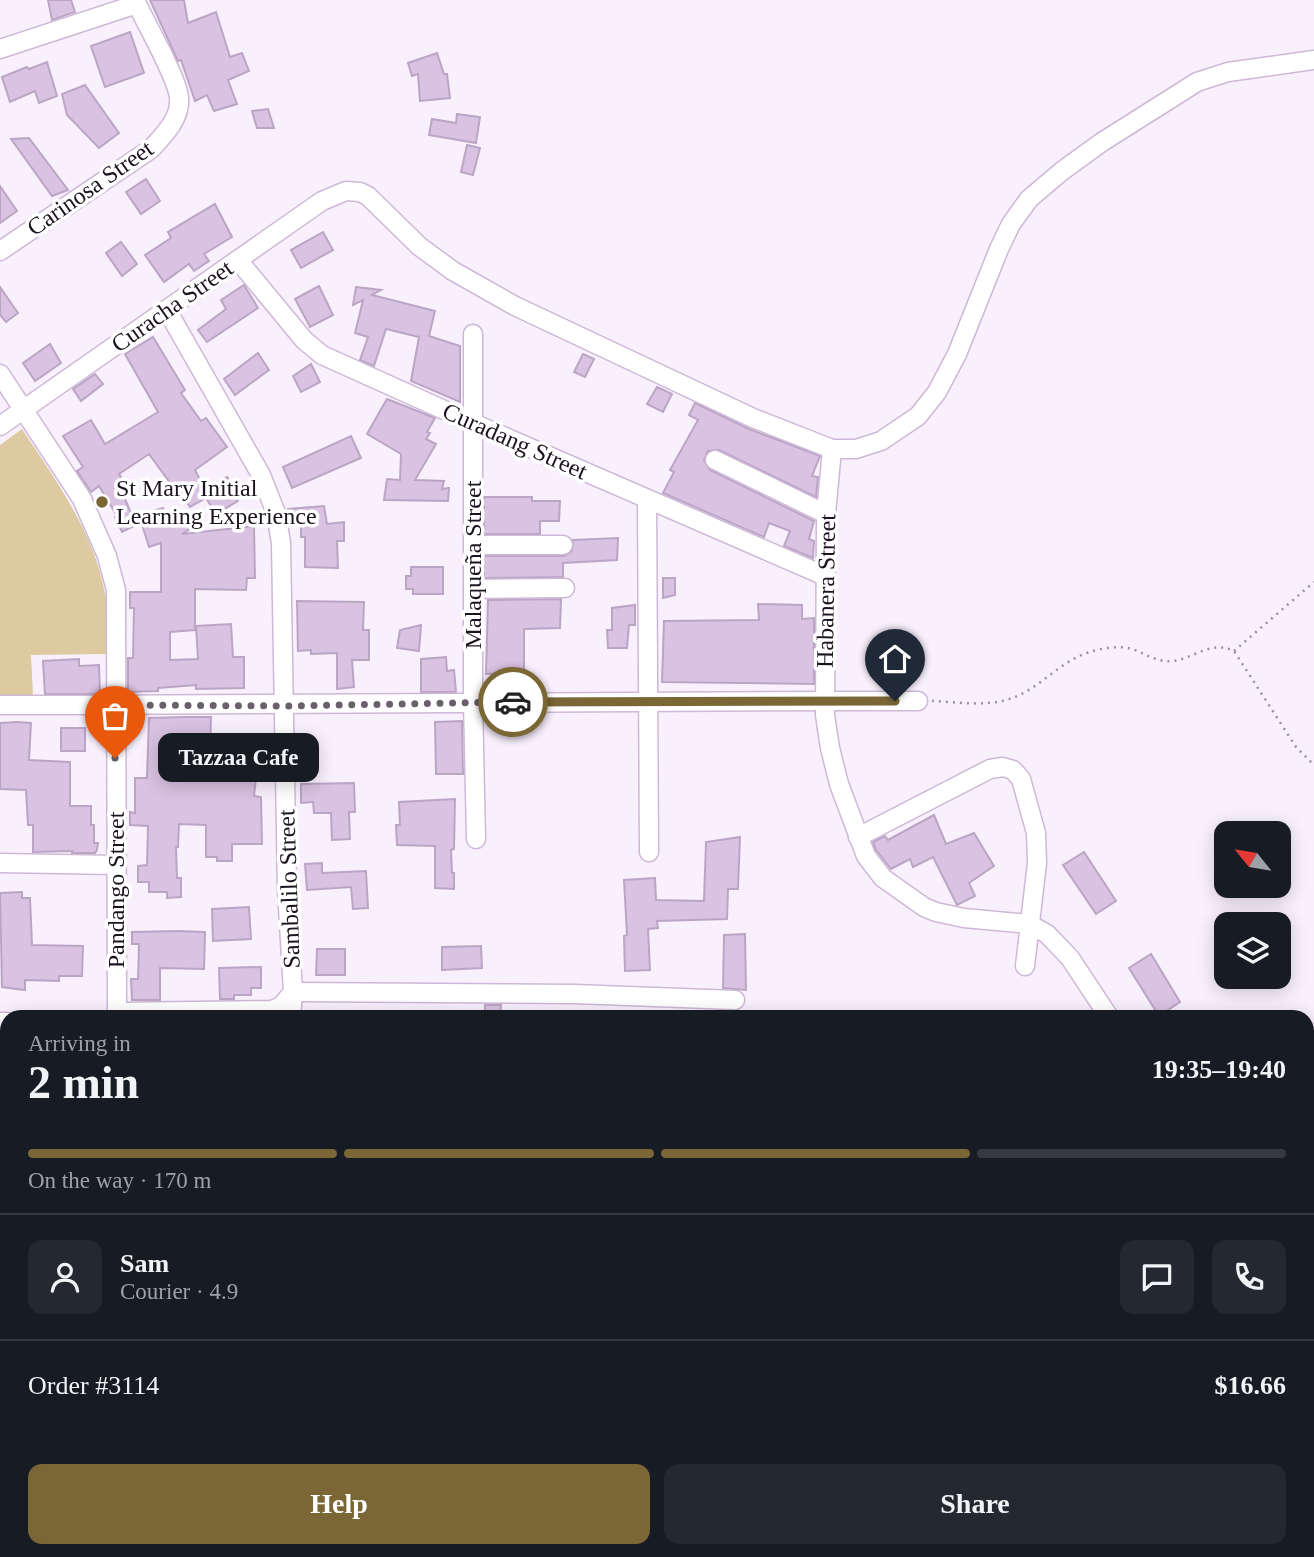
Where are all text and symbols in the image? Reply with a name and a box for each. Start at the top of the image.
street label: Carinosa Street [22,135,158,241]
street label: Curacha Street [106,254,238,357]
street label: Curadang Street [439,398,592,485]
place label: St Mary Initial Learning Experience [116,475,317,529]
street label: Malaqueña Street [460,480,486,649]
marker: St Mary Initial Learning Experience [94,494,110,510]
street label: Habanera Street [812,513,840,668]
pin [865,629,925,701]
icon: home [876,640,914,678]
courier [478,667,548,737]
icon: car [494,683,532,721]
pin [85,686,145,758]
icon: bag [96,697,134,735]
callout: Tazzaa Cafe [157,734,318,782]
text: Tazzaa Cafe [179,745,298,770]
street label: Sambalilo Street [273,809,305,969]
street label: Pandango Street [103,811,129,968]
north arrow [1214,821,1292,898]
map controls [1214,821,1291,989]
button: layers [1214,912,1291,989]
text: Arriving in [28,1031,131,1056]
text: 19:35–19:40 [1152,1055,1286,1084]
text: 2 min [28,1057,139,1108]
text: On the way · 170 m [28,1168,211,1193]
button: person [28,1240,102,1314]
button: chat [1120,1240,1194,1314]
button: phone [1212,1240,1286,1314]
text: Sam [120,1249,169,1278]
text: Courier · 4.9 [120,1279,238,1304]
text: Order #3114 [28,1371,159,1400]
text: $16.66 [1215,1371,1286,1400]
button: Help [28,1464,650,1544]
button: Share [664,1464,1286,1544]

